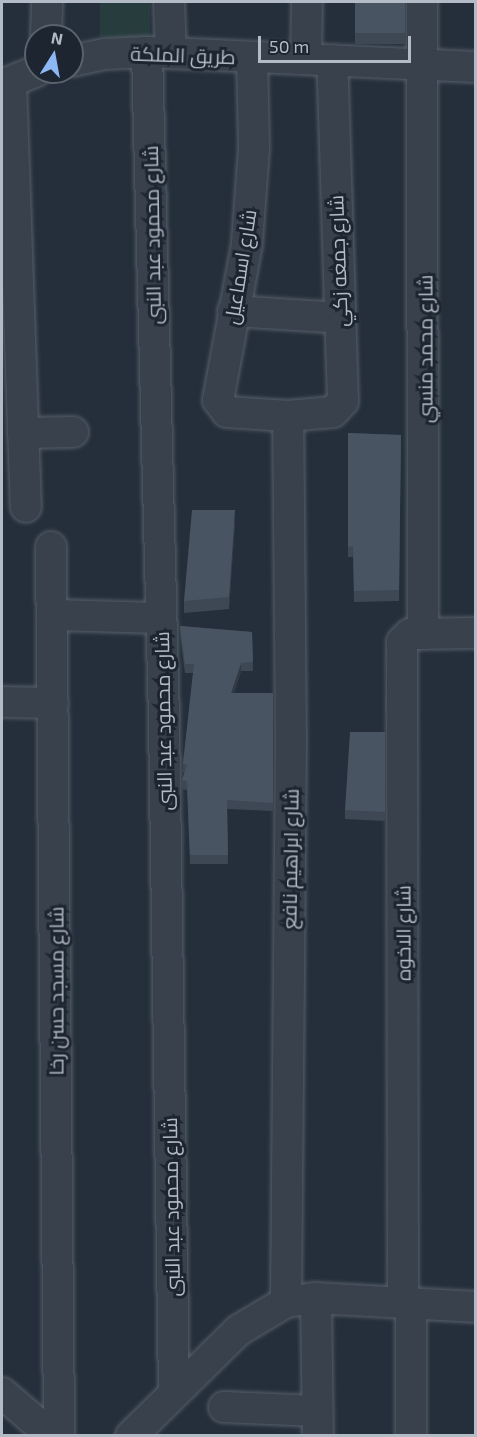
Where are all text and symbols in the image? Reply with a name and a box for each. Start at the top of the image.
north arrow [24,24,84,84]
scale bar [261,24,414,62]
text: N [50,27,65,48]
text: 50 m [269,35,309,57]
street label: طريق الملكة [130,41,236,69]
street label: شارع محمود عبد النبى [138,145,166,325]
street label: شارع جمعه زكي [324,195,352,327]
street label: شارع اسماعيل [219,208,261,326]
street label: شارع محمد منسي [413,275,437,423]
street label: شارع محمود عبد النبى [149,631,177,811]
street label: شارع ابراهيم نافع [277,788,303,930]
street label: شارع الاخوه [391,885,415,981]
street label: شارع مسجد حسن رخا [44,906,68,1076]
street label: شارع محمود عبد النبى [157,1117,185,1297]

